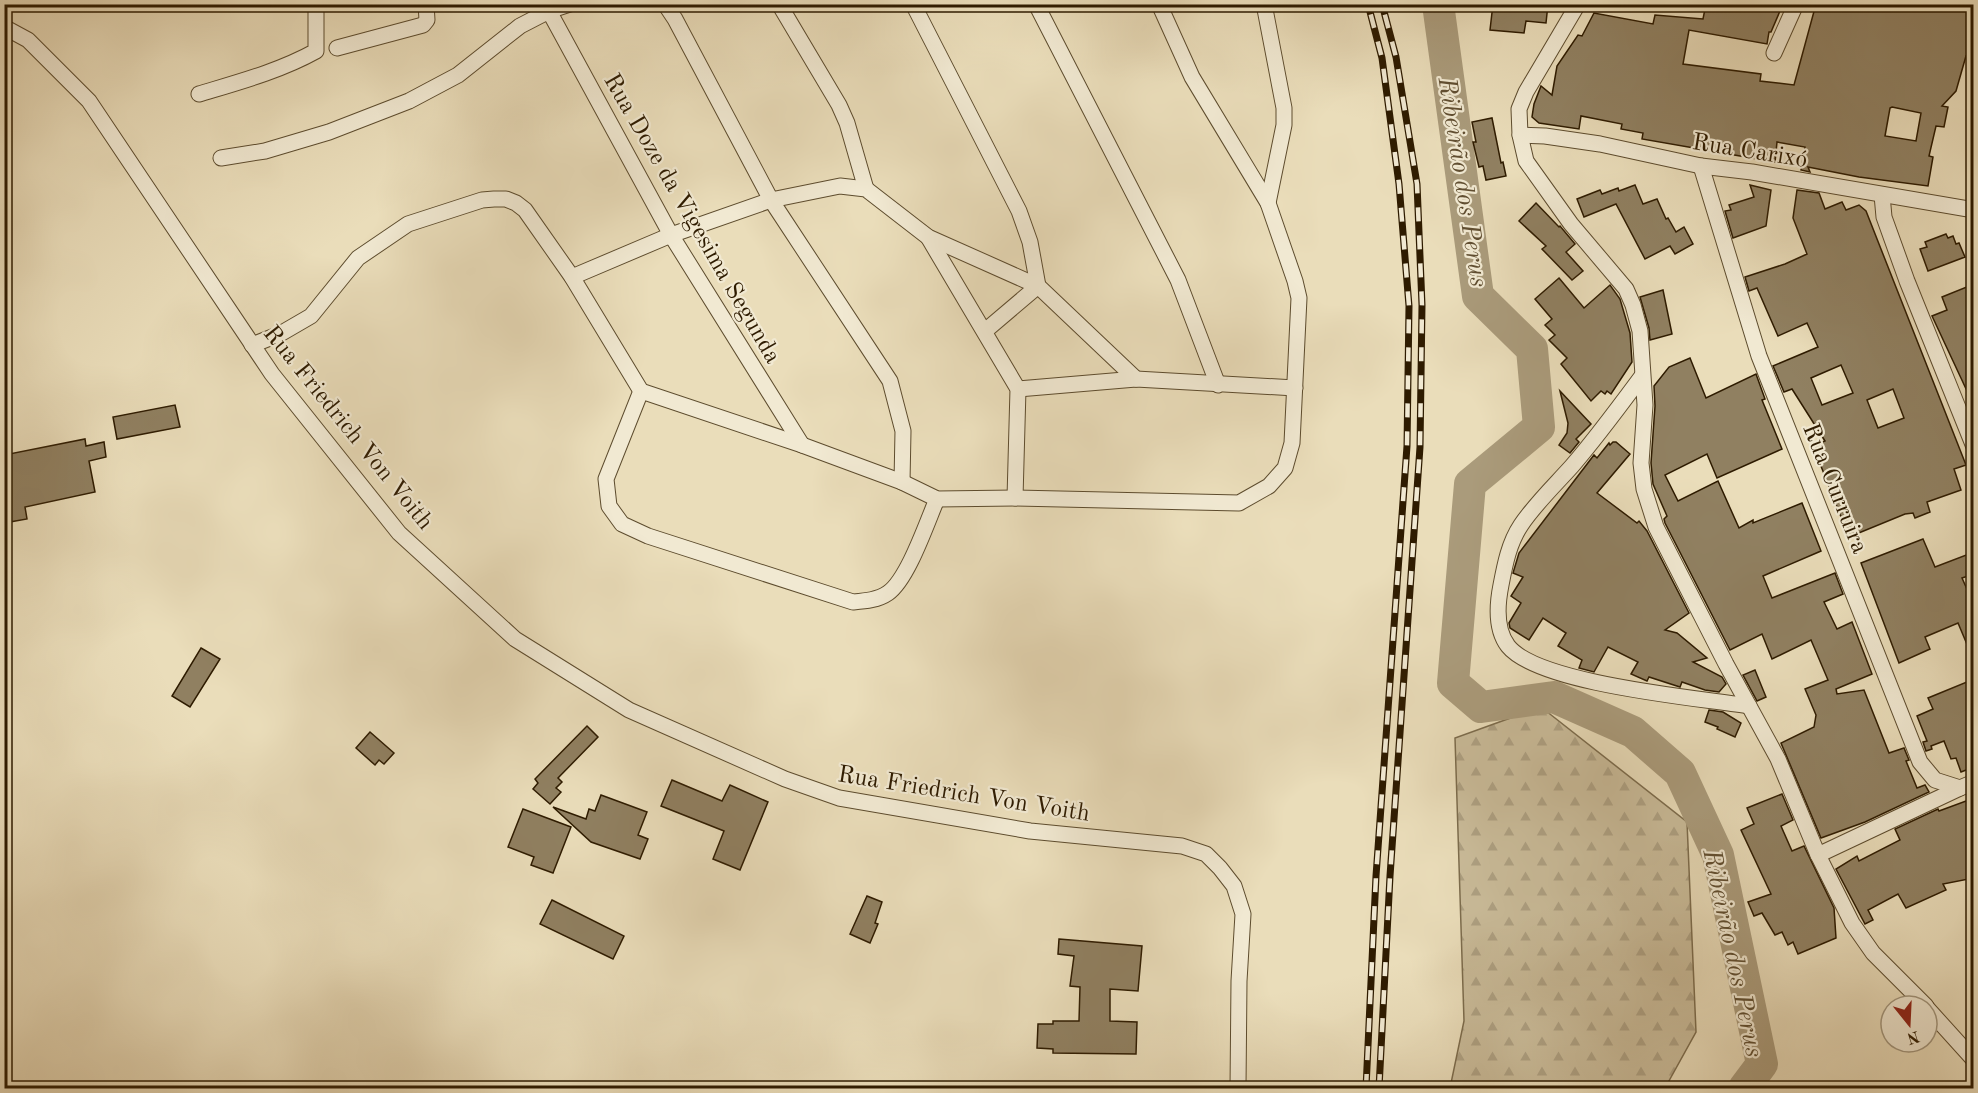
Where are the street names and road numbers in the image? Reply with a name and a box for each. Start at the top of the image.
street label: Rua Doze da Vigesima Segunda [598,70,784,368]
street label: Rua Carixó [1690,131,1809,173]
street label: Rua Friedrich Von Voith [258,322,437,535]
street label: Rua Curruira [1797,420,1871,557]
street label: Rua Friedrich Von Voith [836,763,1092,827]

